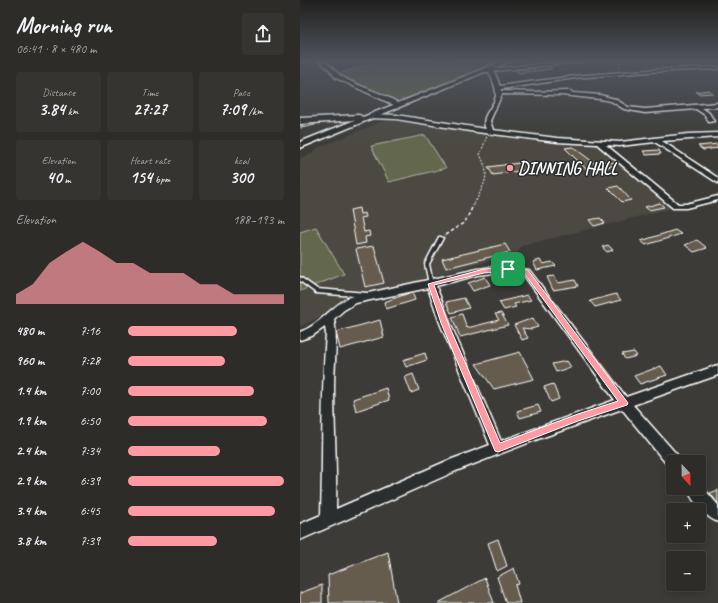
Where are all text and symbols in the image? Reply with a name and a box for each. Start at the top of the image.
text: Morning run [16,12,112,40]
button: share [242,13,284,55]
text: 06:41 · 8 × 480 m [16,41,97,57]
text: Distance [42,85,75,99]
text: Time [142,85,158,99]
text: Pace [233,85,250,99]
text: 3.84 [39,99,65,120]
text: 27:27 [133,99,167,120]
text: 7:09 [220,99,246,120]
text: km [65,104,79,118]
text: /km [246,104,263,118]
text: Elevation [42,153,76,167]
text: Heart rate [130,153,170,167]
text: kcal [234,153,249,167]
place label: DINNING HALL [518,158,618,179]
marker: DINNING HALL [505,163,515,173]
text: 40 [47,167,62,188]
text: 154 [130,167,152,188]
text: 300 [230,167,253,188]
text: m [62,172,71,186]
text: bpm [152,172,170,186]
text: Elevation [16,212,56,228]
text: 188–193 m [233,212,284,228]
pin [491,252,525,286]
icon: arrive [497,258,519,280]
text: 480 m [16,323,44,339]
text: 7:16 [80,323,100,339]
text: 960 m [16,353,44,369]
text: 7:28 [80,353,100,369]
text: 1.4 km [16,383,46,399]
text: 7:00 [80,383,100,399]
text: 1.9 km [16,413,46,429]
text: 6:50 [80,413,100,429]
text: 2.4 km [16,443,46,459]
text: 7:34 [80,443,100,459]
north arrow [666,455,706,495]
map controls [666,455,706,591]
text: 2.9 km [16,473,46,489]
text: 6:39 [80,473,100,489]
text: 3.4 km [16,503,46,519]
text: 6:45 [80,503,100,519]
button: + [666,503,706,543]
text: 3.8 km [16,533,46,549]
text: 7:39 [80,533,100,549]
button: − [666,551,706,591]

